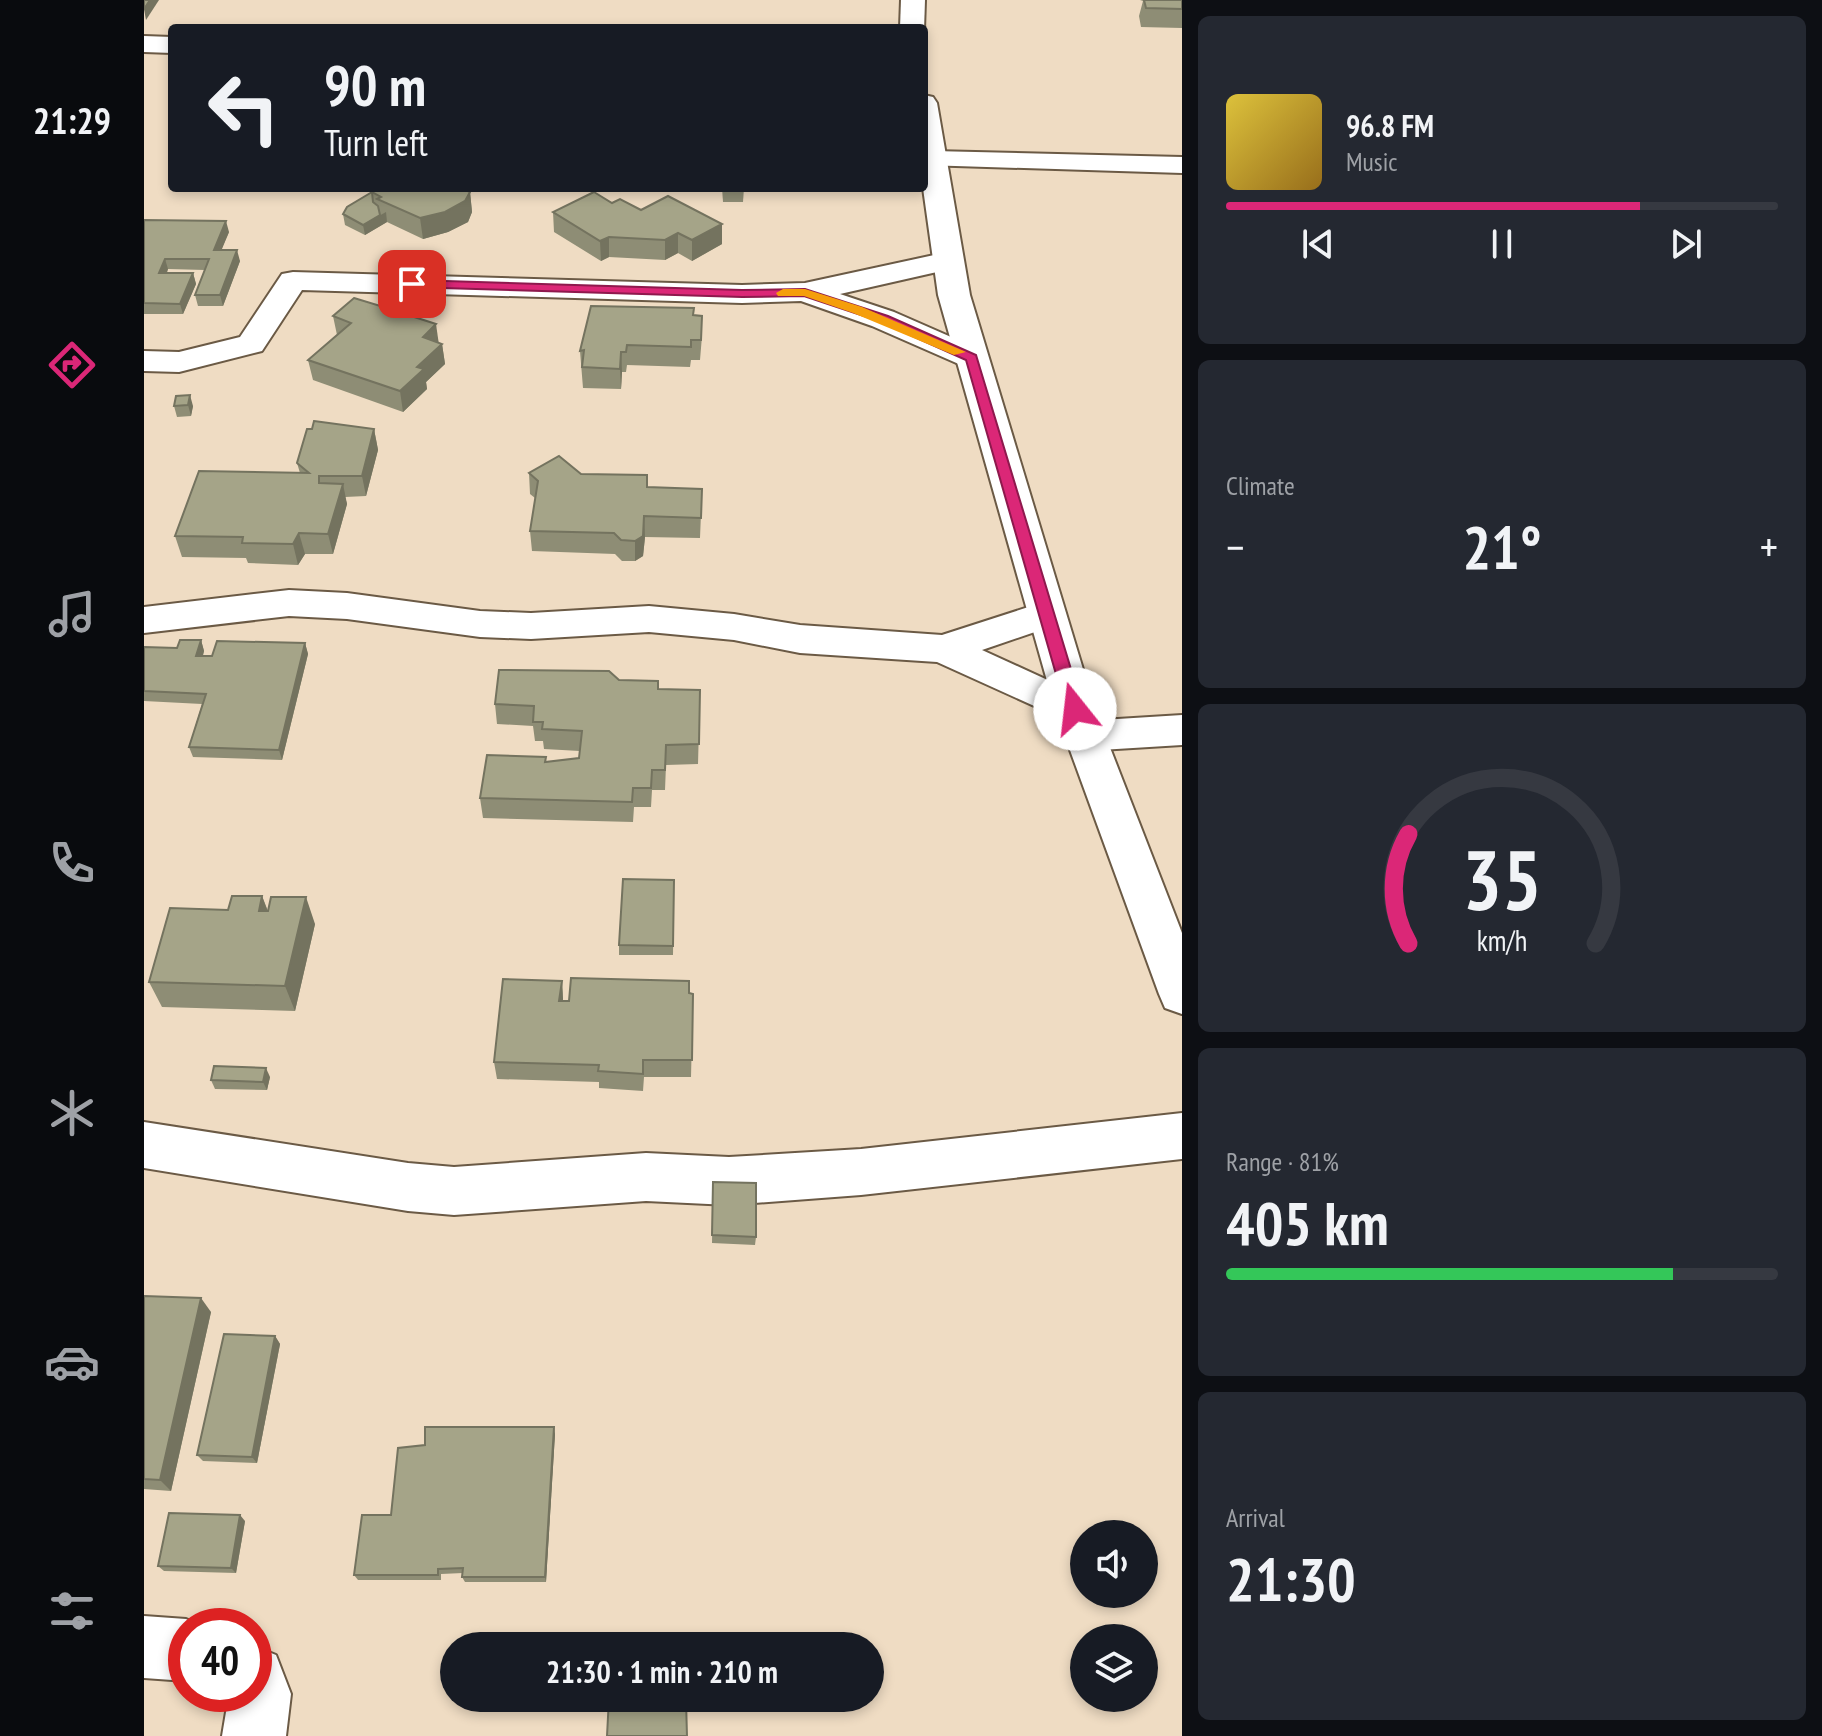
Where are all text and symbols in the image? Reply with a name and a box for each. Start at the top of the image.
text: 90 m [324,49,426,121]
icon: left [192,56,296,160]
text: 21:29 [33,97,111,144]
text: 96.8 FM [1346,106,1434,145]
text: Turn left [324,119,428,166]
text: Music [1346,145,1398,178]
icon: previous [1296,222,1340,266]
icon: pause [1480,222,1524,266]
icon: next [1664,222,1708,266]
pin [378,250,446,318]
icon: arrive [390,262,434,306]
icon: directions [44,337,100,393]
text: Climate [1226,469,1295,502]
text: 21° [1462,508,1542,586]
text: − [1226,518,1244,575]
text: + [1760,518,1778,575]
icon: music [44,586,100,642]
position arrow [1033,667,1117,751]
text: 35 [1462,825,1542,933]
icon: phone [44,835,100,891]
text: km/h [1477,922,1527,959]
icon: climate [44,1085,100,1141]
text: Range · 81% [1226,1145,1339,1178]
text: 405 km [1226,1184,1389,1262]
icon: car [44,1334,100,1390]
text: Arrival [1226,1501,1285,1534]
map controls [1070,1520,1158,1712]
button: sound [1070,1520,1158,1608]
text: 21:30 [1226,1540,1356,1618]
icon: filters [44,1583,100,1639]
speed limit sign: 40 [168,1608,272,1712]
button: layers [1070,1624,1158,1712]
text: 21:30 · 1 min · 210 m [546,1652,778,1691]

